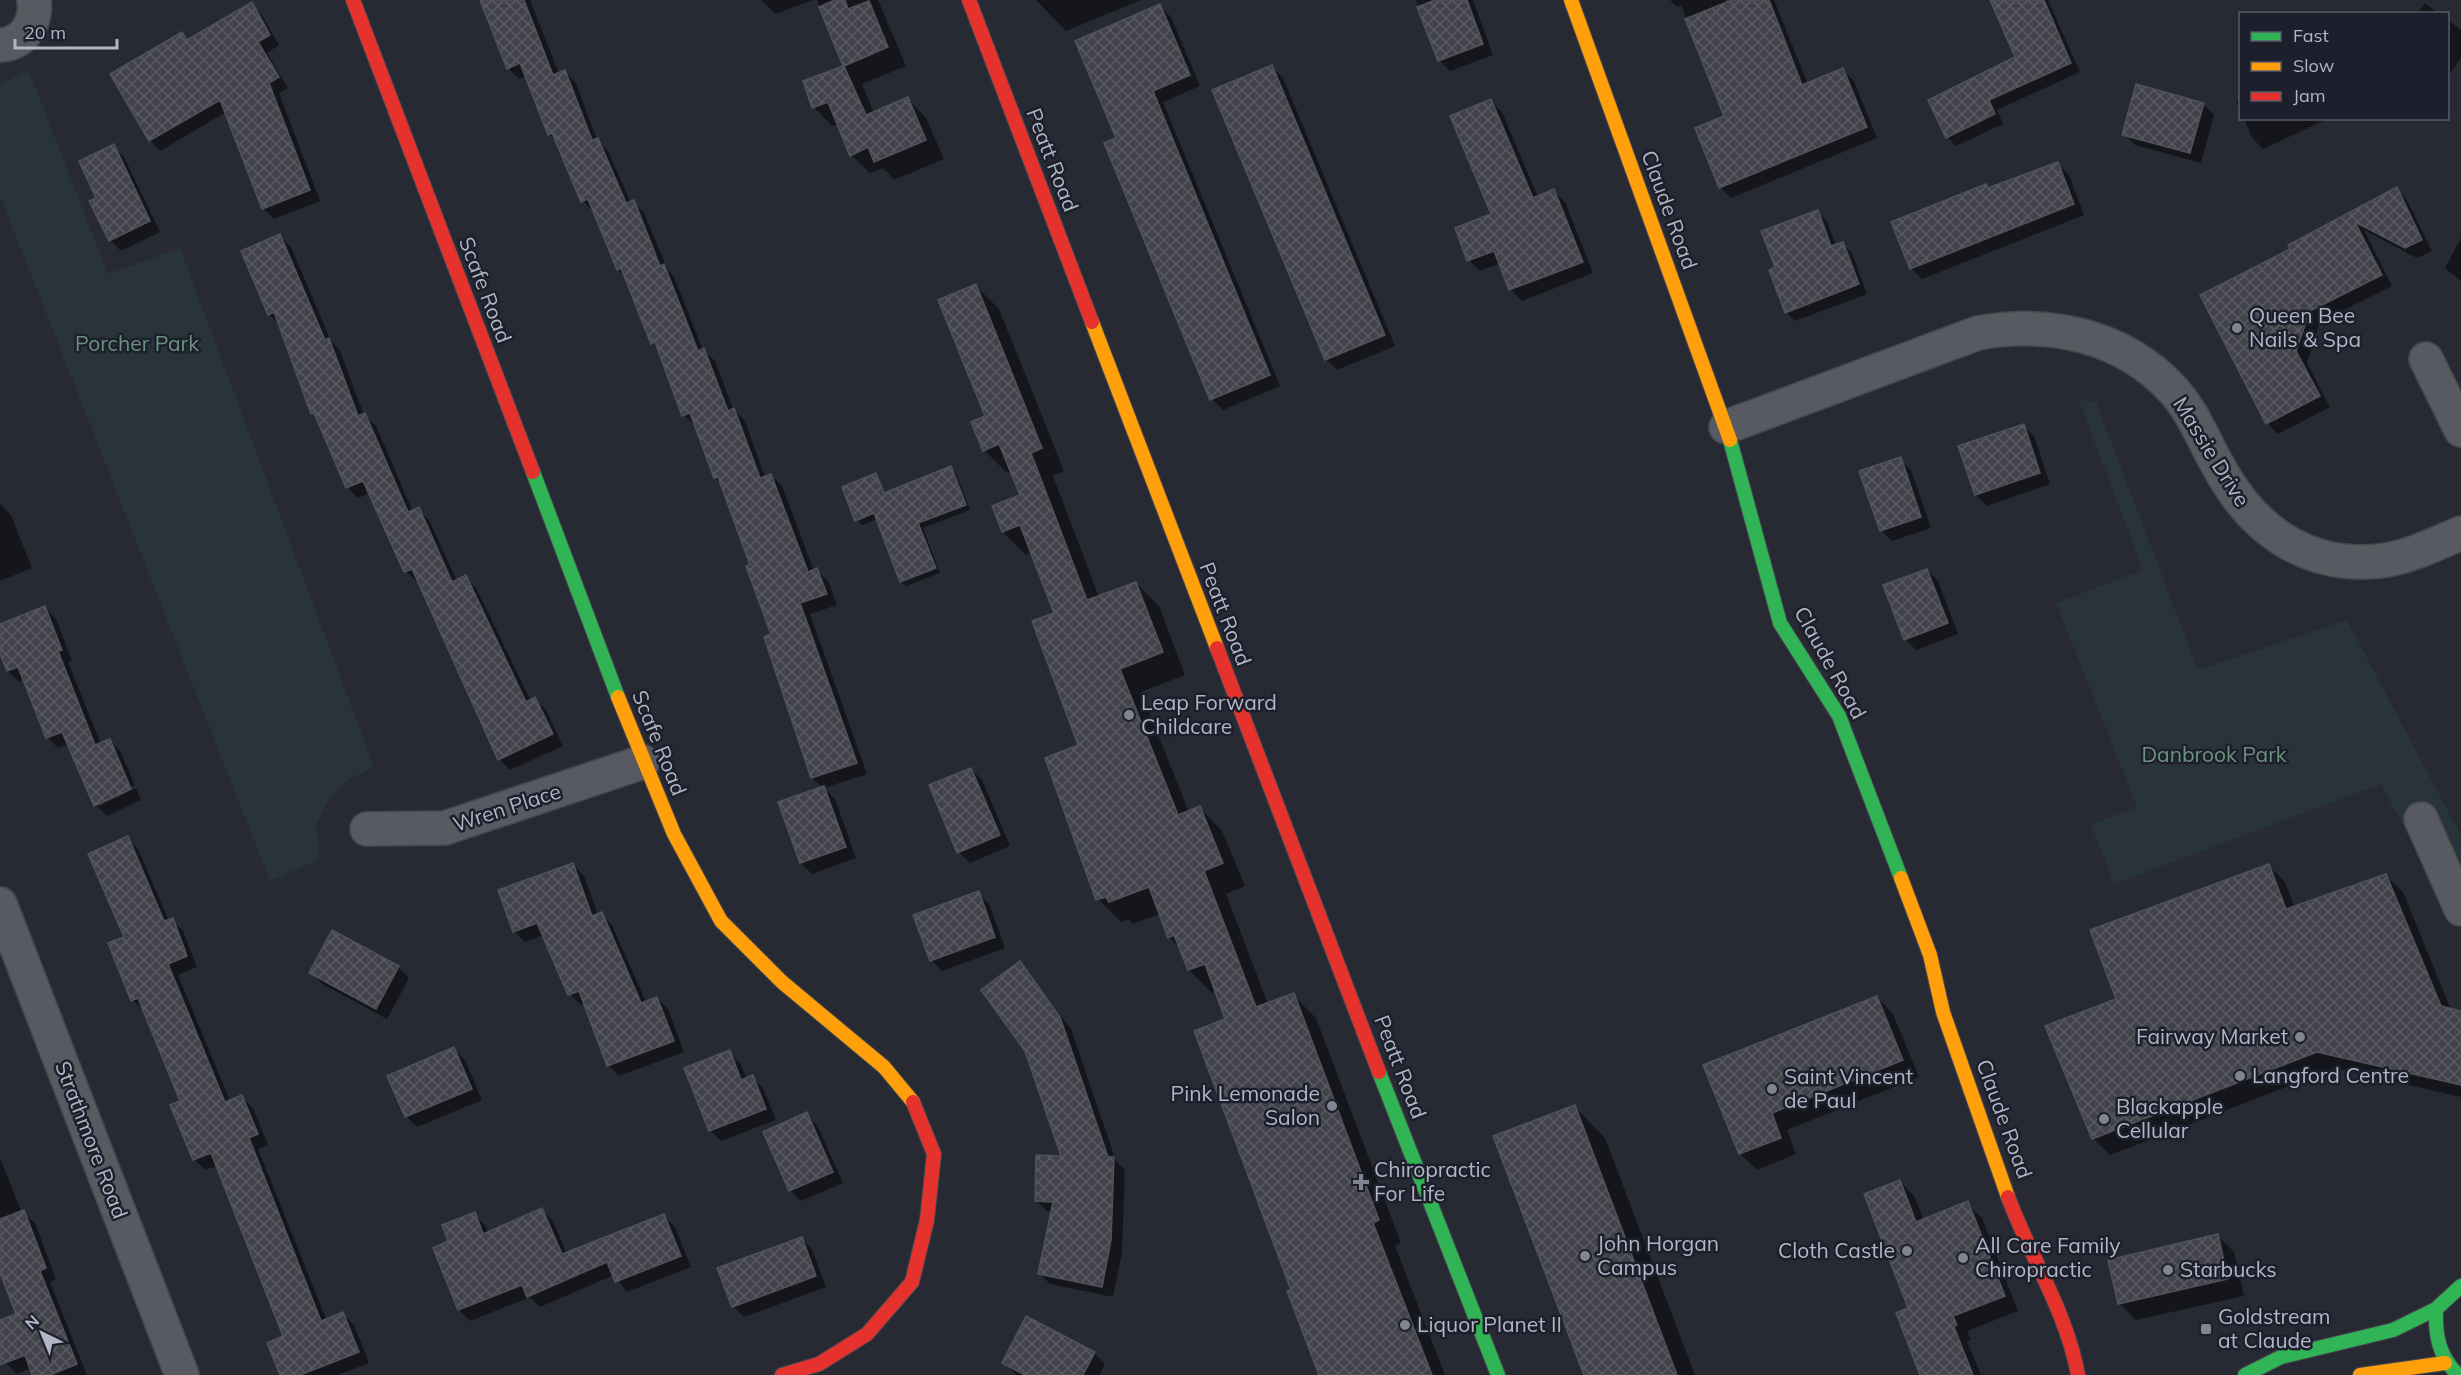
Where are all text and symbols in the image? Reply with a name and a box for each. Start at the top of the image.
scale bar [15,12,117,50]
legend [2239,12,2449,120]
text: 20 m [24,21,66,44]
text: Fast [2293,24,2329,47]
text: Slow [2293,54,2335,77]
text: Jam [2293,84,2326,107]
street label: Peatt Road [1021,104,1085,215]
street label: Claude Road [1636,146,1704,273]
street label: Scafe Road [454,233,518,346]
place label: Queen Bee Nails & Spa [2249,302,2361,352]
marker: Queen Bee Nails & Spa [2230,321,2244,335]
park label: Porcher Park [75,330,199,356]
street label: Massie Drive [2168,392,2256,511]
street label: Peatt Road [1194,558,1258,669]
street label: Claude Road [1789,602,1873,724]
street label: Scafe Road [627,686,693,799]
place label: Leap Forward Childcare [1141,689,1277,739]
marker: Leap Forward Childcare [1122,708,1136,722]
park label: Danbrook Park [2141,741,2287,767]
street label: Wren Place [450,777,564,837]
street label: Peatt Road [1369,1011,1433,1122]
place label: Fairway Market [2136,1023,2288,1049]
marker: Fairway Market [2293,1030,2307,1044]
street label: Claude Road [1971,1055,2039,1182]
street label: Strathmore Road [50,1057,134,1222]
place label: Langford Centre [2252,1062,2409,1088]
place label: Saint Vincent de Paul [1784,1063,1913,1113]
marker: Langford Centre [2233,1069,2247,1083]
place label: Pink Lemonade Salon [1171,1080,1320,1130]
marker: Saint Vincent de Paul [1765,1082,1779,1096]
place label: Blackapple Cellular [2116,1093,2223,1143]
marker: Pink Lemonade Salon [1325,1099,1339,1113]
marker: Blackapple Cellular [2097,1112,2111,1126]
place label: Chiropractic For Life [1374,1156,1491,1206]
marker: Chiropractic For Life [1352,1173,1370,1191]
place label: John Horgan Campus [1597,1230,1719,1280]
place label: All Care Family Chiropractic [1975,1232,2121,1282]
place label: Cloth Castle [1778,1237,1895,1263]
marker: Cloth Castle [1900,1244,1914,1258]
marker: John Horgan Campus [1578,1249,1592,1263]
marker: All Care Family Chiropractic [1956,1251,1970,1265]
place label: Starbucks [2180,1256,2277,1282]
marker: Starbucks [2161,1263,2175,1277]
north arrow [12,1303,72,1363]
place label: Goldstream at Claude [2218,1303,2331,1353]
text: N [21,1311,43,1333]
place label: Liquor Planet II [1417,1311,1562,1337]
marker: Liquor Planet II [1398,1318,1412,1332]
marker: Goldstream at Claude [2199,1322,2213,1336]

